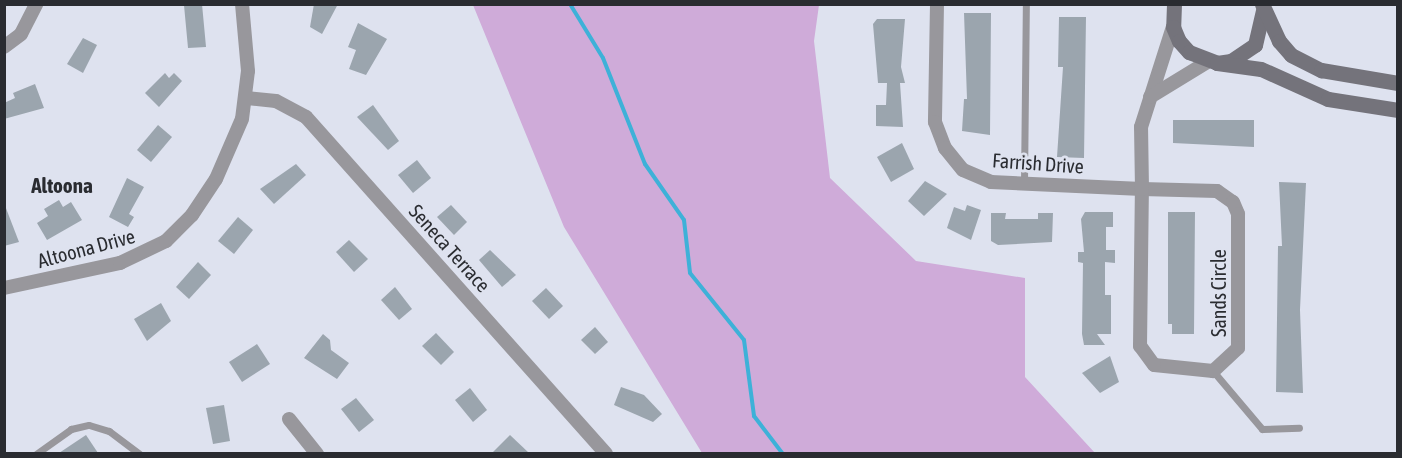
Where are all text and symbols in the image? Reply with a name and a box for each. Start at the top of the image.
street label: Farrish Drive [991,148,1085,178]
district label: Altoona [31,172,93,198]
street label: Seneca Terrace [404,199,496,297]
street label: Altoona Drive [35,223,137,273]
street label: Sands Circle [1206,249,1230,337]

